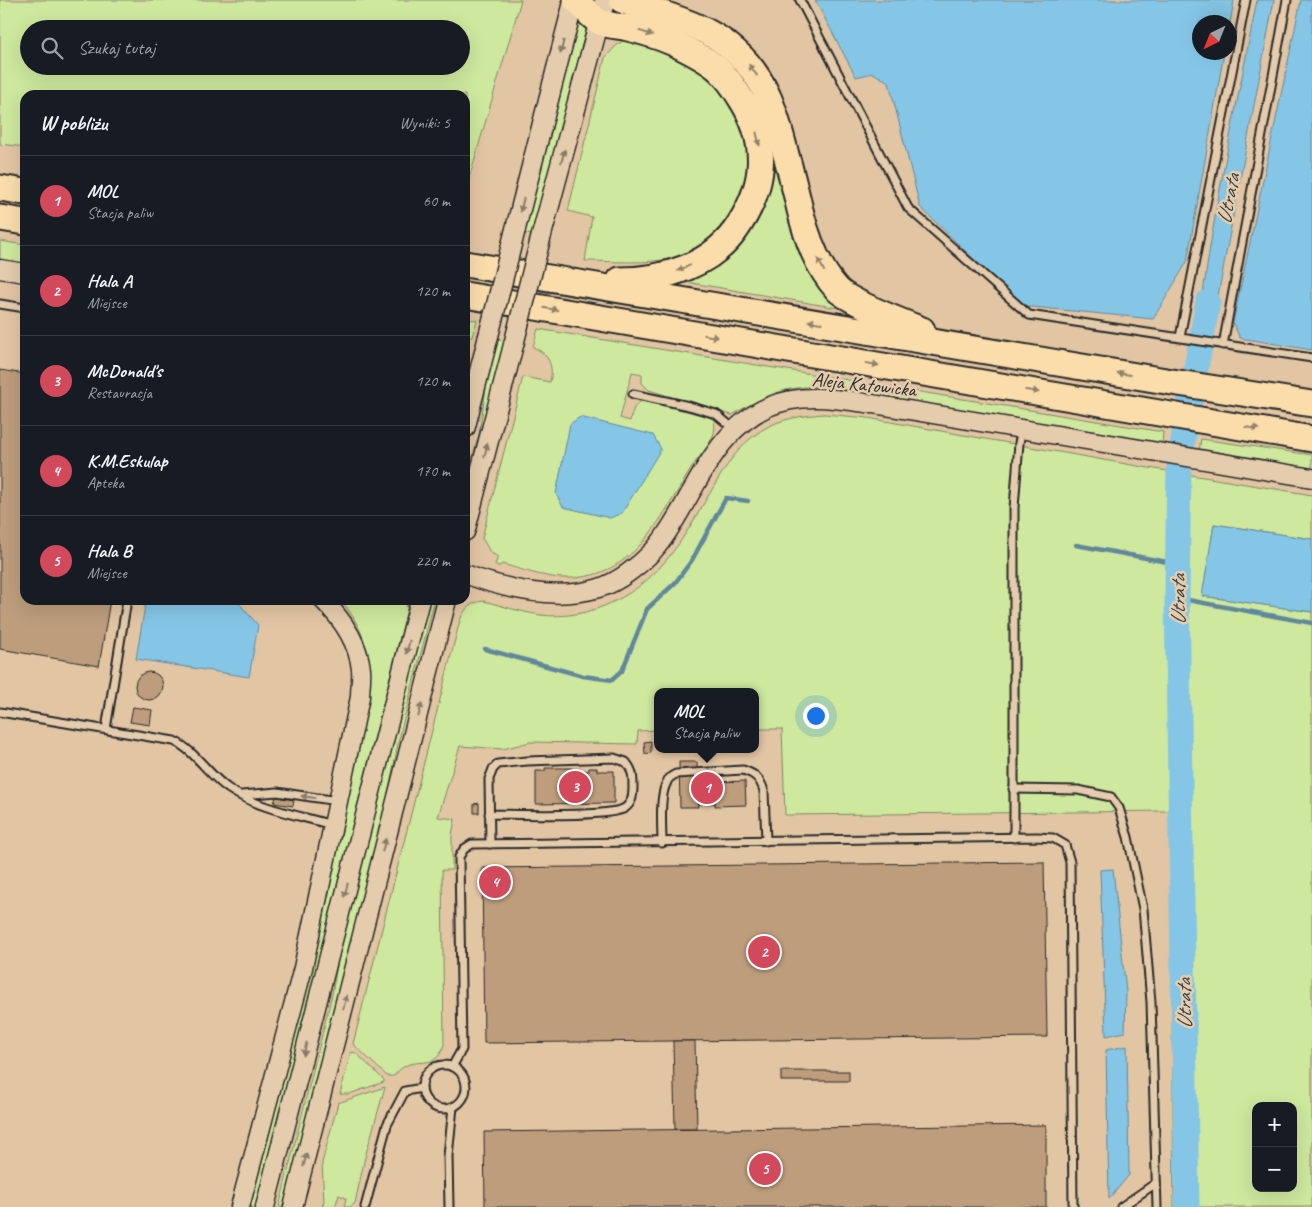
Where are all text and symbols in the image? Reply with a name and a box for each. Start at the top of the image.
north arrow [1192,15,1237,60]
search box [20,20,470,75]
one-way arrow [639,30,654,38]
icon: search [38,34,66,62]
text: Szukaj tutaj [78,36,155,60]
one-way arrow [558,40,566,55]
one-way arrow [747,64,758,77]
text: W pobliżu [40,110,107,136]
text: Wyniki: 5 [399,113,450,133]
one-way arrow [754,131,762,146]
one-way arrow [559,148,567,163]
water label: Utrata [1210,169,1246,226]
text: MOL [87,179,119,203]
text: 1 [52,191,60,211]
text: 60 m [423,191,450,211]
one-way arrow [518,197,526,212]
text: Stacja paliw [87,203,153,223]
one-way arrow [817,258,825,272]
one-way arrow [677,265,691,273]
text: Hala A [87,269,132,293]
text: 2 [52,281,60,301]
text: 120 m [416,281,450,301]
text: Miejsce [87,293,127,313]
one-way arrow [544,306,560,314]
one-way arrow [806,317,822,325]
one-way arrow [704,333,720,341]
text: McDonald's [87,359,162,383]
one-way arrow [864,360,880,368]
street label: Aleja Katowicka [811,367,919,403]
one-way arrow [1115,370,1131,378]
text: 3 [52,371,60,391]
text: 120 m [416,371,450,391]
text: Restauracja [87,383,152,403]
one-way arrow [1024,387,1040,395]
one-way arrow [1244,425,1260,433]
one-way arrow [482,443,490,458]
text: K.M.Eskulap [87,449,167,473]
text: 4 [52,461,60,481]
text: 170 m [416,461,450,481]
text: Apteka [87,473,124,493]
text: Hala B [87,539,132,563]
text: 5 [53,551,59,571]
text: 220 m [416,551,450,571]
text: Miejsce [87,563,127,583]
water label: Utrata [1165,572,1191,625]
one-way arrow [404,640,412,655]
popup [654,688,759,753]
text: MOL [673,699,705,723]
one-way arrow [416,702,424,717]
your location [803,703,829,729]
text: Stacja paliw [673,723,740,743]
pin: 3 [559,768,591,806]
pin: 1 [691,769,723,807]
one-way arrow [299,792,315,800]
one-way arrow [381,837,389,852]
pin: 4 [479,863,511,901]
one-way arrow [342,882,350,897]
pin: 2 [748,933,780,971]
water label: Utrata [1171,976,1197,1029]
one-way arrow [341,995,349,1010]
one-way arrow [301,1042,309,1057]
map controls [1252,1102,1297,1192]
button: + [1252,1102,1297,1147]
button: − [1252,1147,1297,1192]
pin: 5 [749,1150,781,1188]
one-way arrow [301,1152,309,1167]

